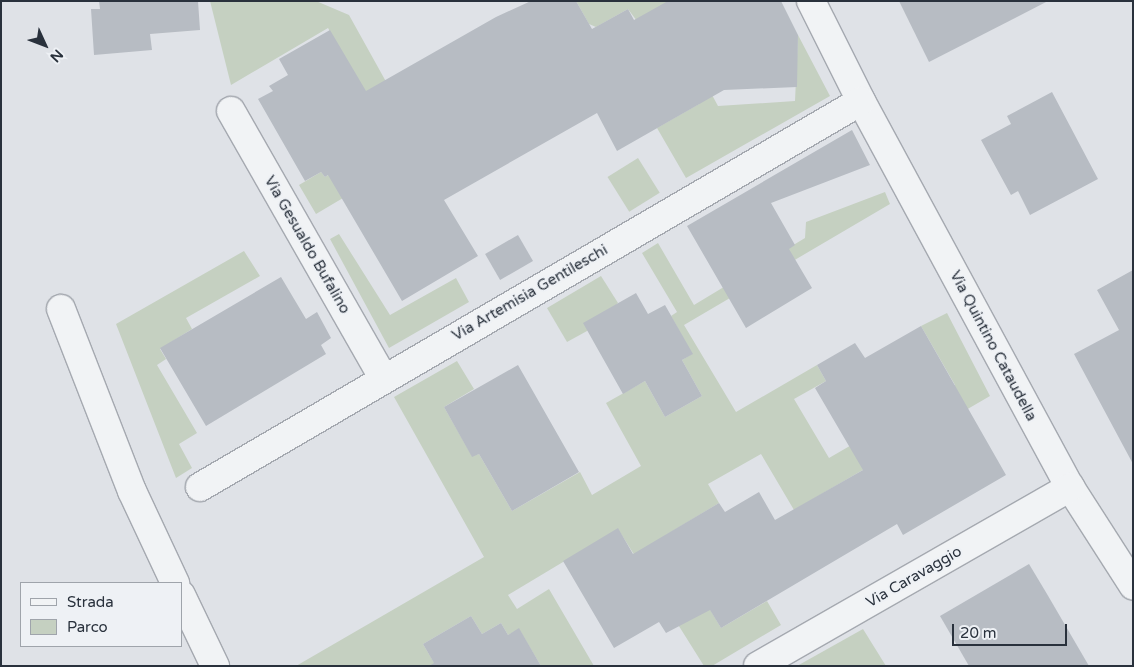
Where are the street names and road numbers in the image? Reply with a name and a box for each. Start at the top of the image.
street label: Via Gesualdo Bufalino [260,173,354,317]
street label: Via Artemisia Gentileschi [449,241,611,345]
street label: Via Quintino Cataudella [946,268,1040,424]
street label: Via Caravaggio [863,542,965,612]

